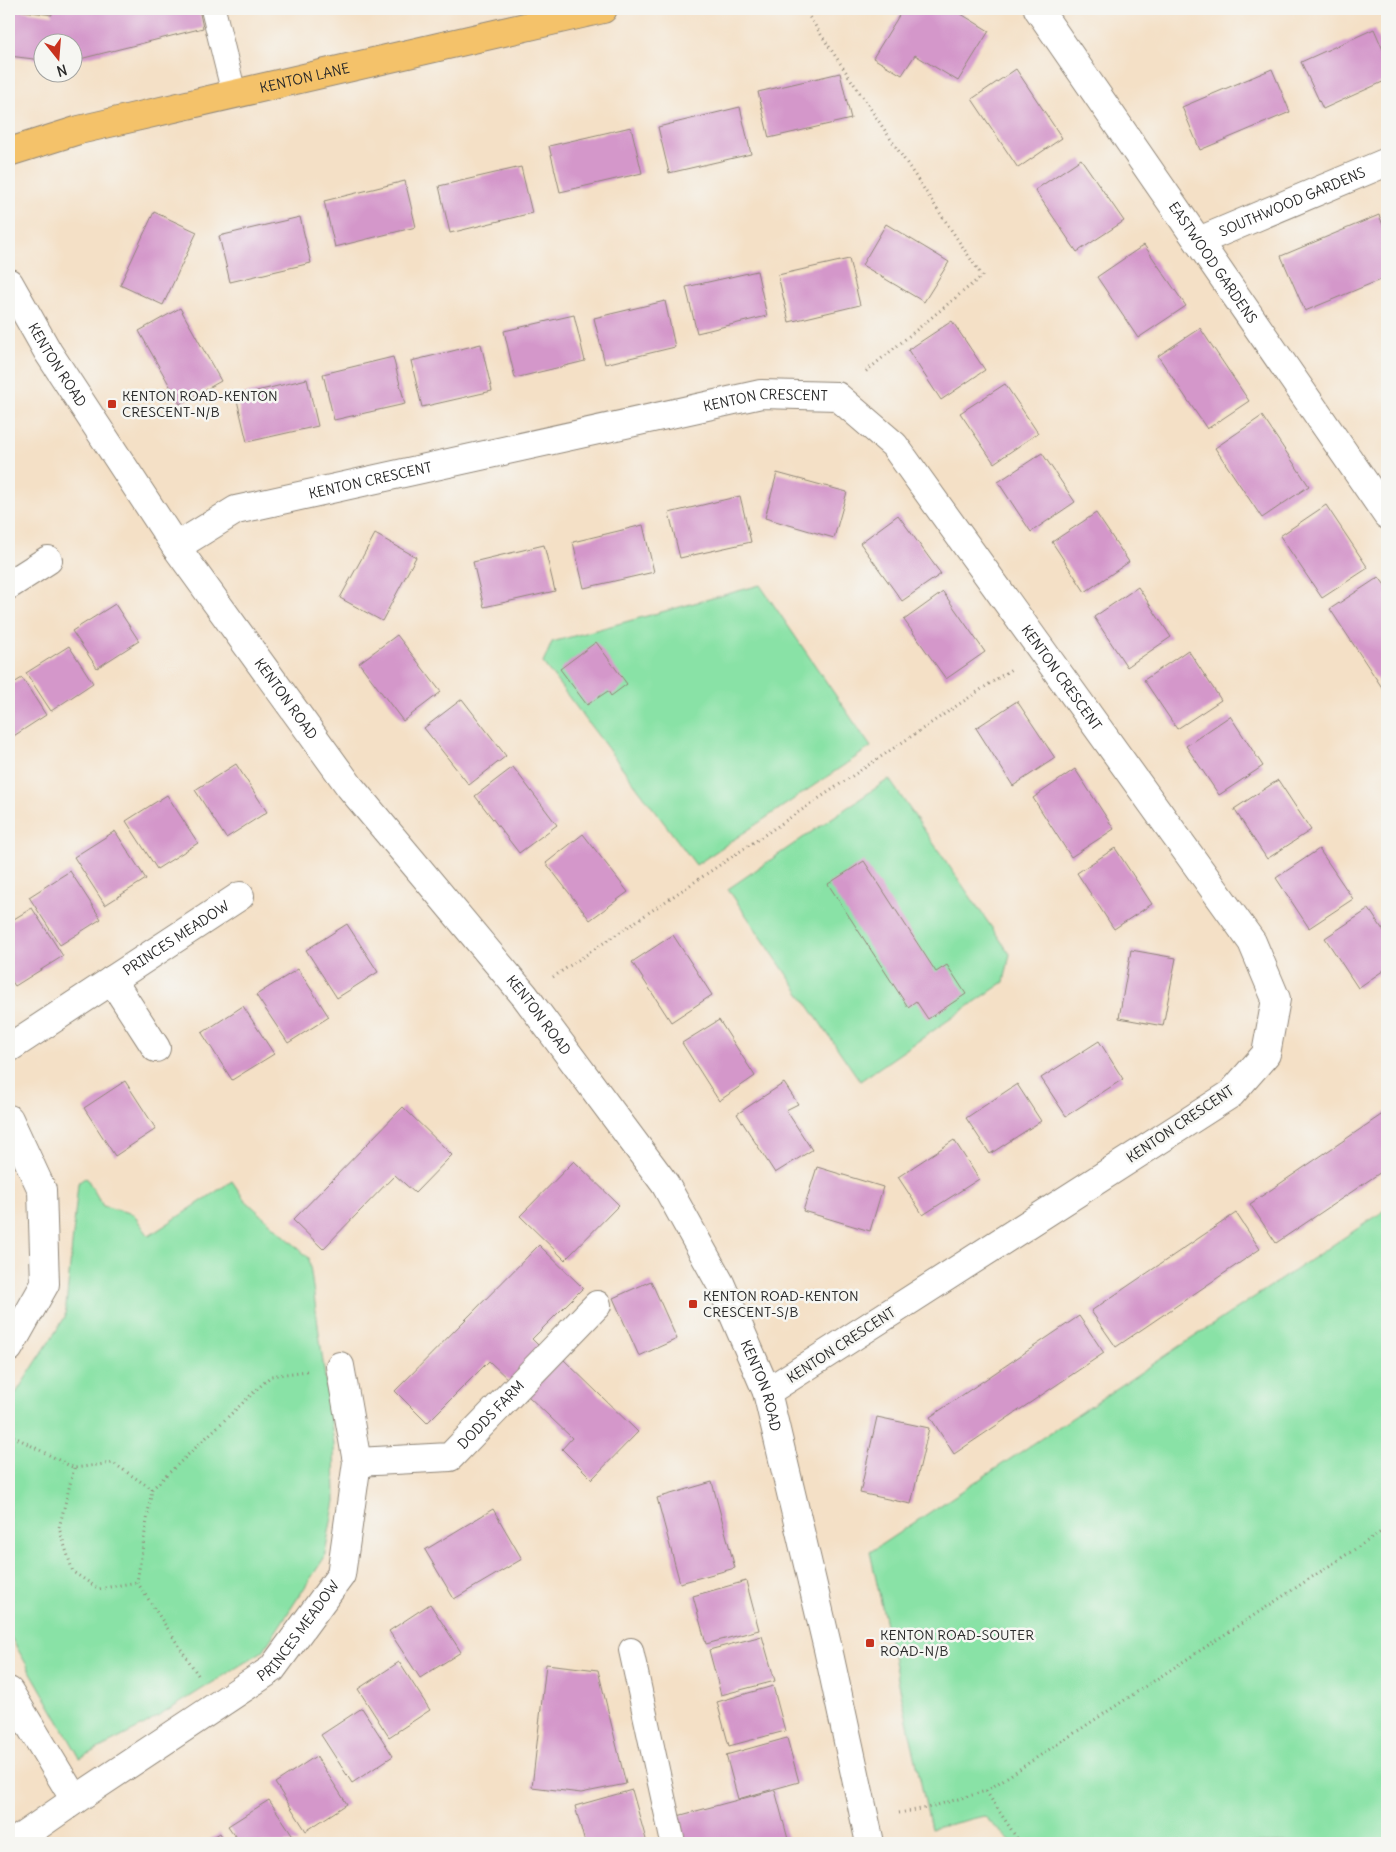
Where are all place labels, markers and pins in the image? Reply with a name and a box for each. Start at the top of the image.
place label: KENTON ROAD-KENTON CRESCENT-N/B [122,387,278,421]
marker: KENTON ROAD-KENTON CRESCENT-N/B [106,398,118,410]
place label: KENTON ROAD-KENTON CRESCENT-S/B [703,1287,859,1321]
marker: KENTON ROAD-KENTON CRESCENT-S/B [687,1298,699,1310]
place label: KENTON ROAD-SOUTER ROAD-N/B [880,1626,1034,1660]
marker: KENTON ROAD-SOUTER ROAD-N/B [864,1637,876,1649]

